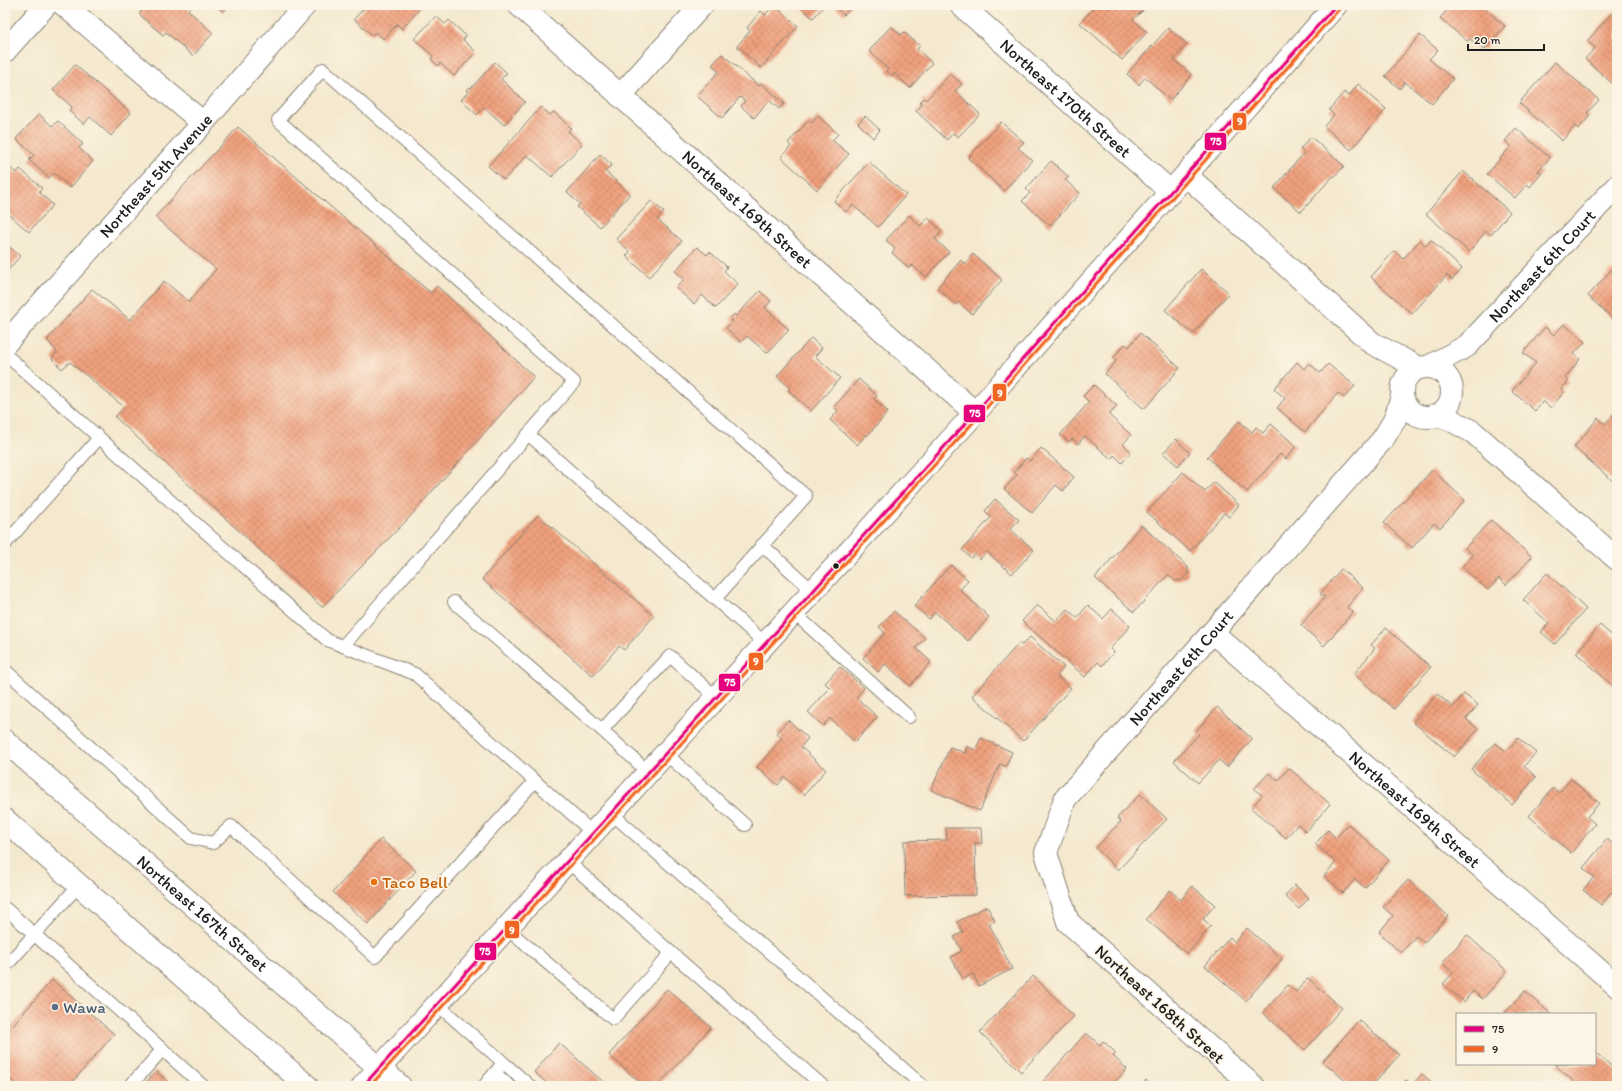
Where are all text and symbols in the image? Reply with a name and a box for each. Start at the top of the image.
scale bar [1468,26,1544,52]
text: 20 m [1474,33,1501,47]
street label: Northeast 170th Street [996,35,1135,162]
street label: Northeast 5th Avenue [95,110,216,242]
line badge: 9 [1232,112,1247,131]
text: 9 [1237,115,1243,128]
line badge: 75 [1204,132,1227,151]
text: 75 [1209,135,1222,148]
street label: Northeast 169th Street [678,146,816,272]
street label: Northeast 6th Court [1484,205,1600,327]
line badge: 9 [992,383,1007,402]
text: 9 [997,387,1003,400]
line badge: 75 [963,404,986,423]
text: 75 [968,407,981,420]
unlabelled marker [831,561,841,571]
street label: Northeast 6th Court [1125,606,1237,730]
line badge: 9 [748,652,764,671]
text: 9 [753,655,759,668]
line badge: 75 [718,673,741,692]
text: 75 [723,676,736,689]
street label: Northeast 169th Street [1345,747,1484,872]
street label: Northeast 167th Street [133,851,272,976]
place label: Taco Bell [382,872,448,892]
marker: Taco Bell [369,877,379,887]
line badge: 9 [504,920,520,939]
text: 9 [509,924,515,937]
street label: Northeast 168th Street [1091,940,1229,1068]
line badge: 75 [474,942,497,961]
text: 75 [478,945,491,958]
place label: Wawa [63,997,106,1017]
marker: Wawa [50,1002,60,1012]
legend [1456,1013,1596,1065]
text: 75 [1492,1022,1504,1036]
text: 9 [1492,1042,1498,1056]

